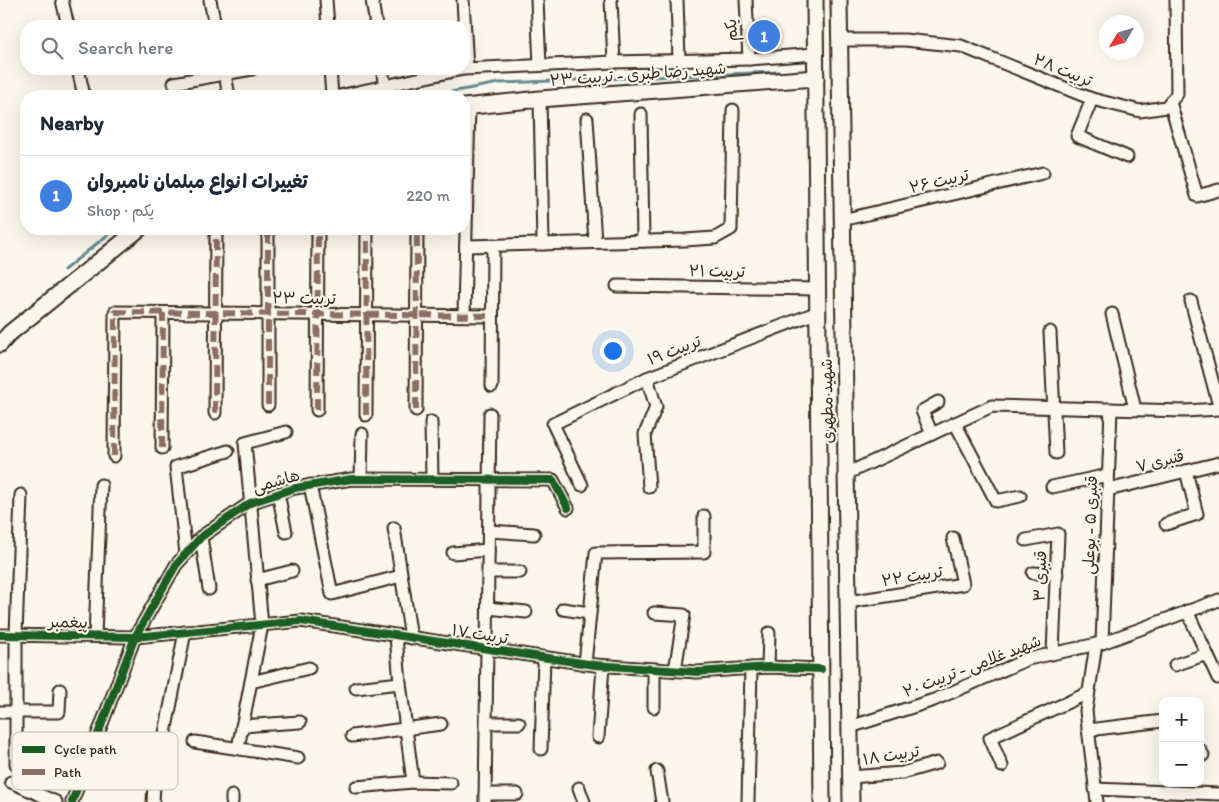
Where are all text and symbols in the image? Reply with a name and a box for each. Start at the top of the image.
north arrow [1099,15,1144,60]
pin: 1 [748,17,780,55]
street label: یکم [721,18,744,42]
search box [20,20,470,75]
icon: search [38,34,66,62]
text: Search here [78,36,173,59]
street label: تربیت ۲۸ [1031,50,1096,91]
street label: شهید رضا طبری - تربیت ۲۳ [549,58,727,90]
text: Nearby [40,110,104,135]
street label: تربیت ۲۶ [907,165,971,197]
text: تغییرات انواع مبلمان نامبروان [87,170,308,193]
text: 1 [52,186,60,205]
text: 220 m [406,186,450,205]
text: Shop · یکم [87,201,154,220]
street label: تربیت ۲۱ [689,261,746,281]
street label: تربیت ۲۳ [272,288,336,308]
street label: تربیت ۱۹ [645,331,704,369]
your location [600,338,626,364]
street label: شهید مطهری [817,358,837,444]
street label: قنبری ۷ [1134,446,1186,476]
street label: هاشمی [250,465,302,498]
street label: قنبری ۵ - بوعلی [1079,475,1102,575]
street label: قنبری ۳ [1030,550,1050,602]
street label: تربیت ۲۲ [880,562,944,590]
street label: پیغمبر [46,612,88,633]
street label: تربیت ۱۷ [450,620,510,648]
street label: شهید غلامی - تربیت ۲۰ [900,631,1044,702]
map controls [1159,697,1204,787]
button: + [1159,697,1204,742]
legend [12,732,178,790]
text: Cycle path [54,741,117,758]
street label: تربیت ۱۸ [861,741,921,769]
button: − [1159,742,1204,787]
text: Path [54,764,81,781]

